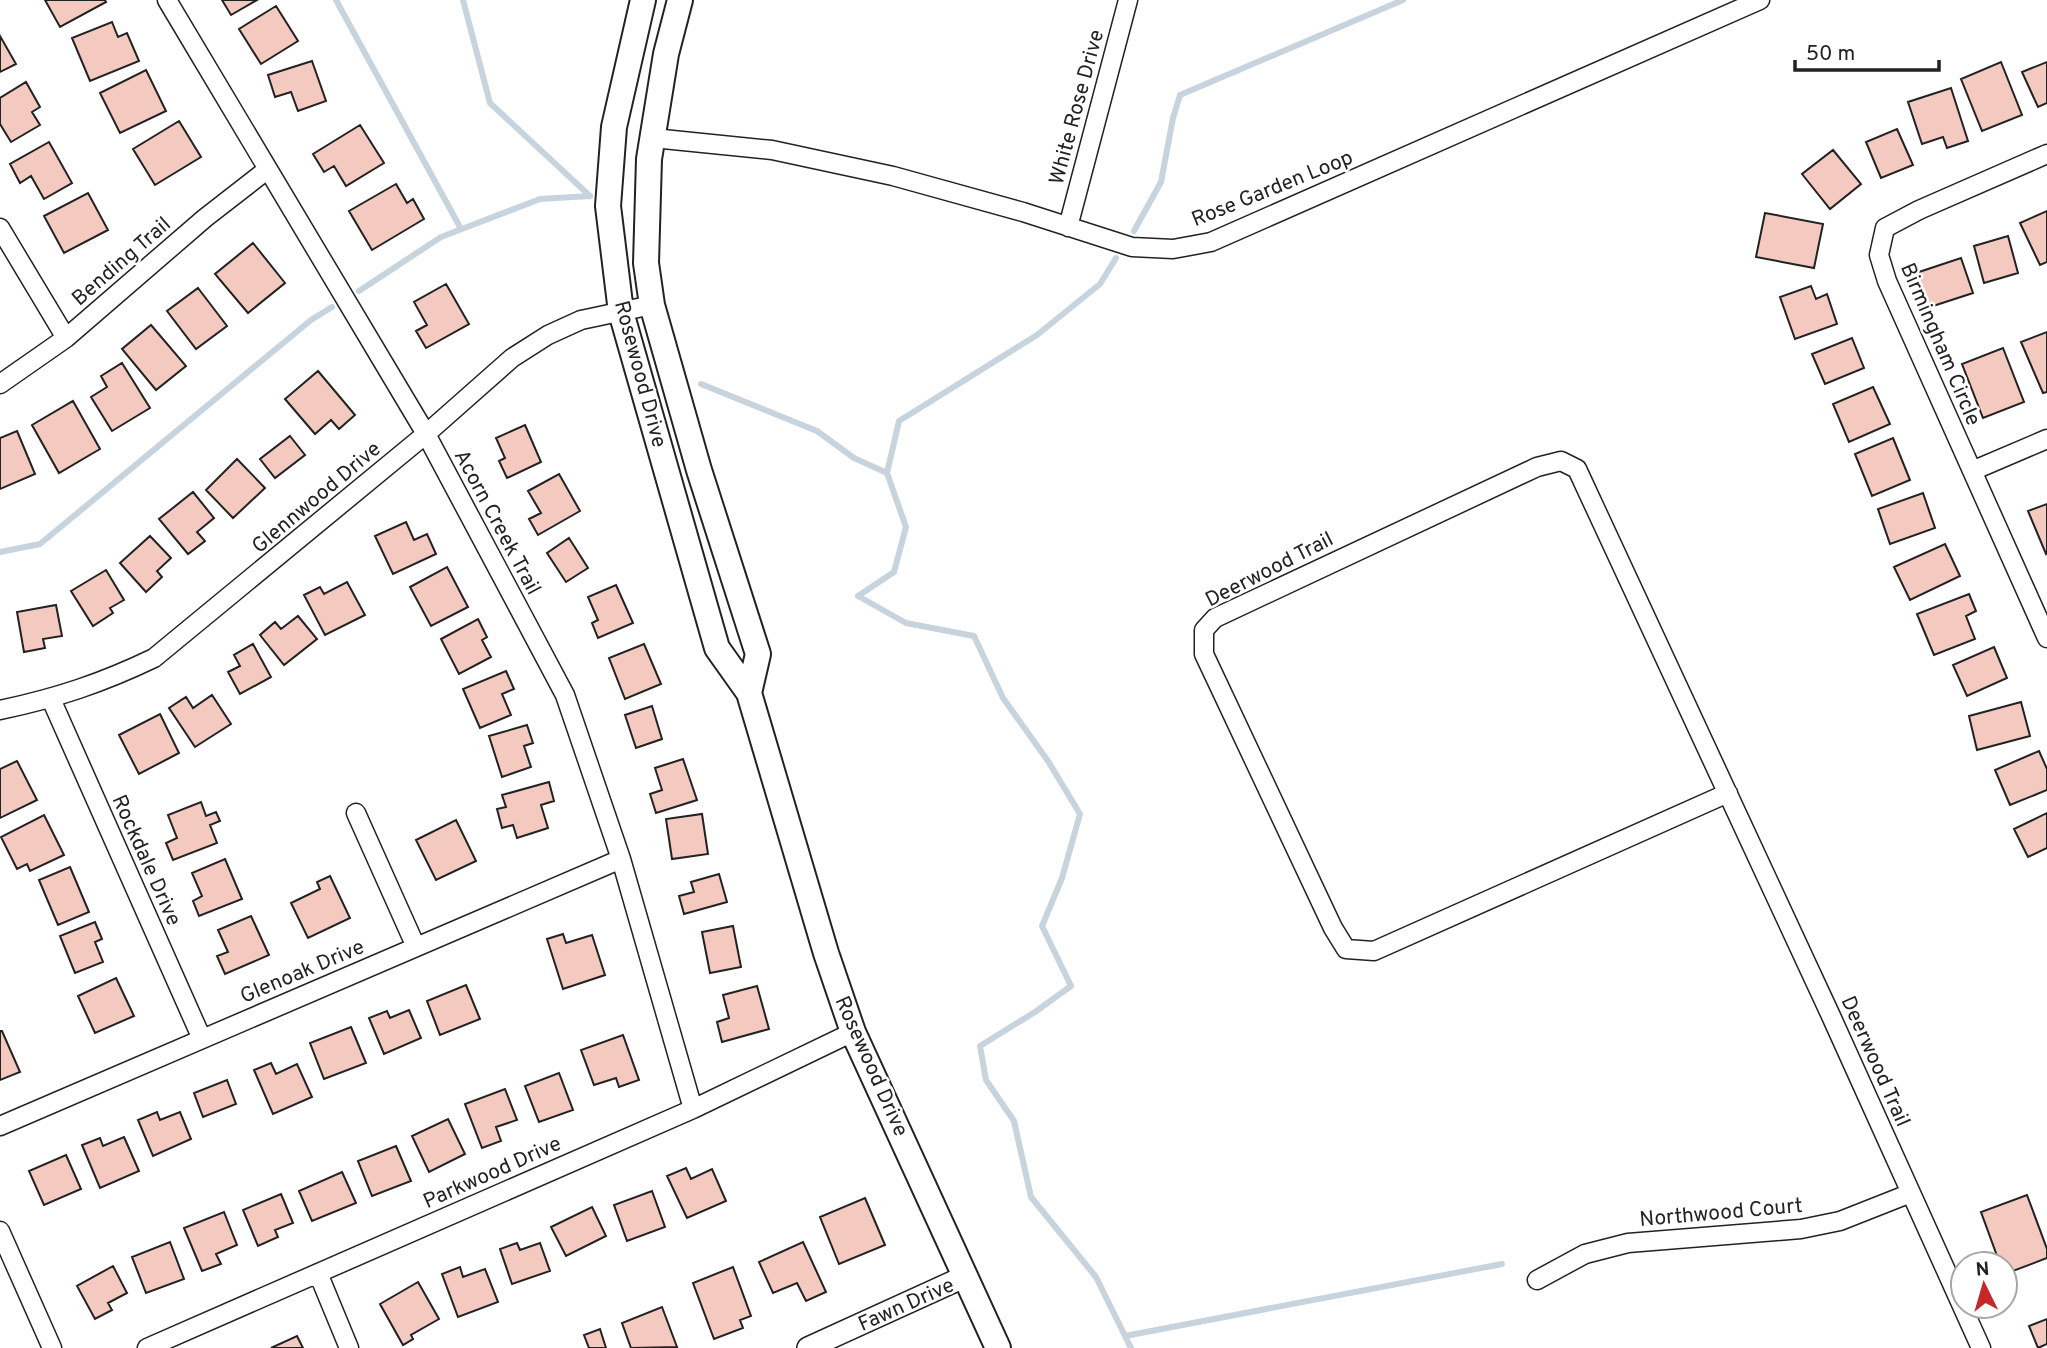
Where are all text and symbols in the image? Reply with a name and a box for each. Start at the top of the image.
street label: White Rose Drive [1044,27,1111,188]
scale bar [1795,28,1938,72]
text: 50 m [1806,41,1855,68]
street label: Rose Garden Loop [1188,145,1357,234]
street label: Bending Trail [67,212,177,313]
street label: Birmingham Circle [1893,259,1986,430]
street label: Rosewood Drive [607,298,672,451]
street label: Glennwood Drive [247,436,387,560]
street label: Acorn Creek Trail [447,445,546,600]
street label: Deerwood Trail [1201,526,1338,614]
street label: Rockdale Drive [105,791,187,930]
street label: Glenoak Drive [236,934,369,1011]
street label: Rosewood Drive [828,992,914,1141]
street label: Deerwood Trail [1834,992,1916,1131]
street label: Parkwood Drive [419,1131,566,1216]
street label: Northwood Court [1638,1193,1804,1234]
north arrow [1949,1250,2019,1320]
text: N [1975,1258,1991,1283]
street label: Fawn Drive [854,1272,959,1339]

